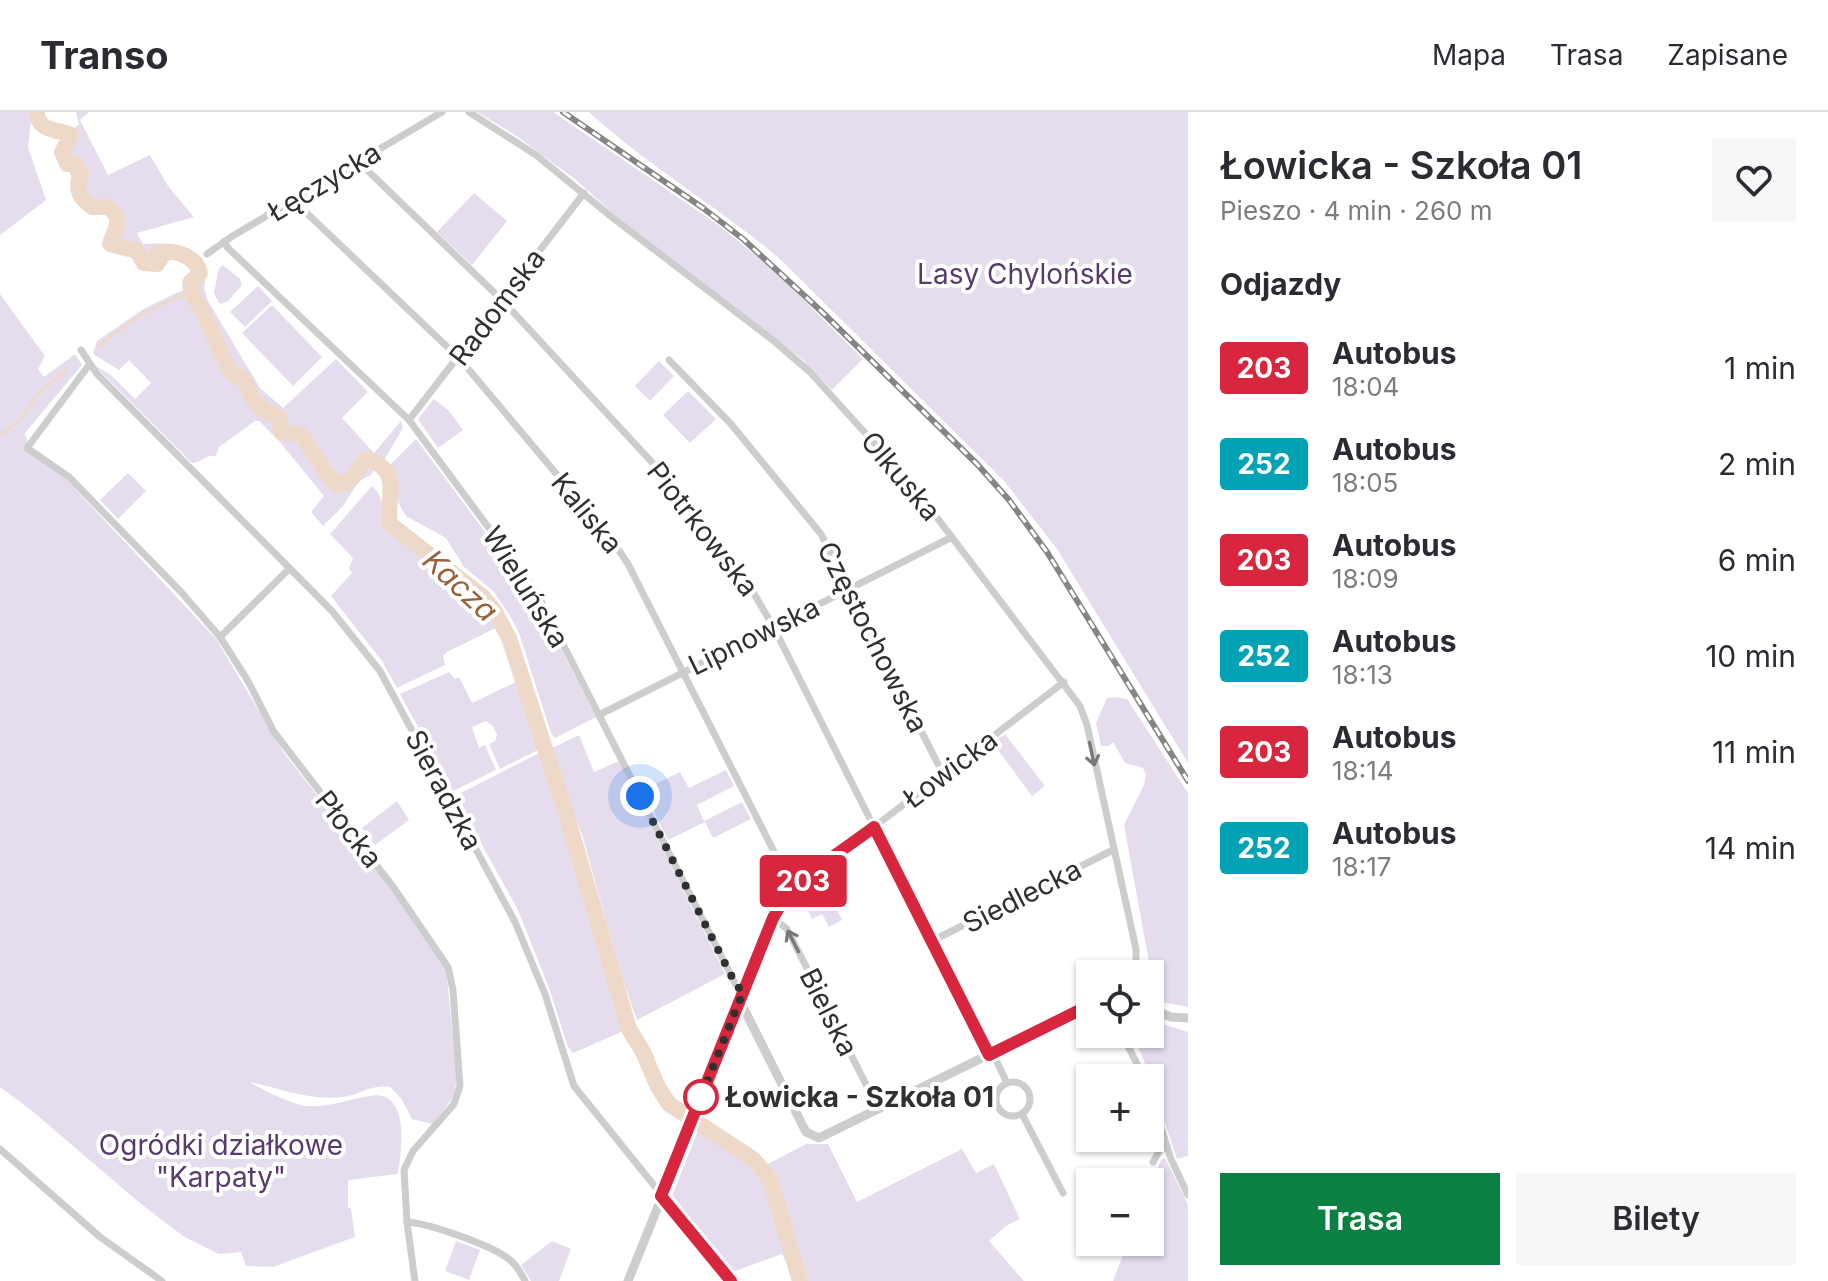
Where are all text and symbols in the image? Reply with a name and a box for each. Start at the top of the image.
text: Transo [40,32,168,78]
text: Mapa [1432,38,1506,72]
text: Trasa [1550,38,1623,72]
text: Zapisane [1667,38,1788,72]
street label: Łęczycka [261,135,387,229]
button: heart [1712,138,1796,222]
text: Łowicka - Szkoła 01 [1220,142,1582,188]
text: Pieszo · 4 min · 260 m [1220,195,1493,226]
street label: Radomska [442,242,552,372]
park label: Lasy Chylońskie [917,257,1133,291]
text: Odjazdy [1220,266,1341,302]
text: Autobus [1332,335,1457,371]
text: 1 min [1724,350,1796,386]
text: 203 [1237,351,1291,385]
text: 18:04 [1332,371,1399,402]
street label: Olkuska [854,424,948,528]
text: Autobus [1332,431,1457,467]
text: 2 min [1718,446,1796,482]
text: 252 [1237,447,1291,481]
street label: Piotrkowska [640,455,766,603]
street label: Kaliska [544,466,630,560]
text: 18:05 [1332,467,1398,498]
street label: Wieluńska [475,520,577,654]
text: Autobus [1332,527,1457,563]
street label: Częstochowska [810,536,936,738]
water label: Kacza [416,542,505,629]
text: 6 min [1718,542,1796,578]
text: 203 [1237,543,1291,577]
text: 18:09 [1332,563,1399,594]
street label: Lipnowska [683,590,825,682]
text: Autobus [1332,623,1457,659]
text: 10 min [1705,638,1796,674]
text: 252 [1237,639,1291,673]
text: 18:13 [1332,659,1393,690]
text: Autobus [1332,719,1457,755]
street label: Łowicka [896,722,1004,816]
street label: Sieradzka [398,724,490,856]
text: 11 min [1712,734,1796,770]
text: 203 [1237,735,1291,769]
one-way arrow [1086,740,1101,766]
text: 18:14 [1332,755,1394,786]
your location [620,776,660,816]
street label: Płocka [308,784,390,874]
text: Autobus [1332,815,1457,851]
text: 14 min [1705,830,1796,866]
text: 252 [1237,831,1291,865]
text: 18:17 [1332,851,1391,882]
street label: Siedlecka [957,852,1087,940]
line badge: 203 [757,855,849,907]
text: 203 [776,864,830,898]
one-way arrow [784,929,800,953]
map controls [1076,960,1164,1256]
button: locate [1076,960,1164,1048]
street label: Bielska [792,962,866,1062]
button: + [1076,1064,1164,1152]
marker: Łowicka - Szkoła 01 [684,1080,718,1114]
place label: Łowicka - Szkoła 01 [725,1080,994,1114]
park label: Ogródki działkowe "Karpaty" [99,1128,343,1194]
button: − [1076,1168,1164,1256]
button: Trasa [1220,1173,1500,1265]
button: Bilety [1516,1173,1796,1265]

